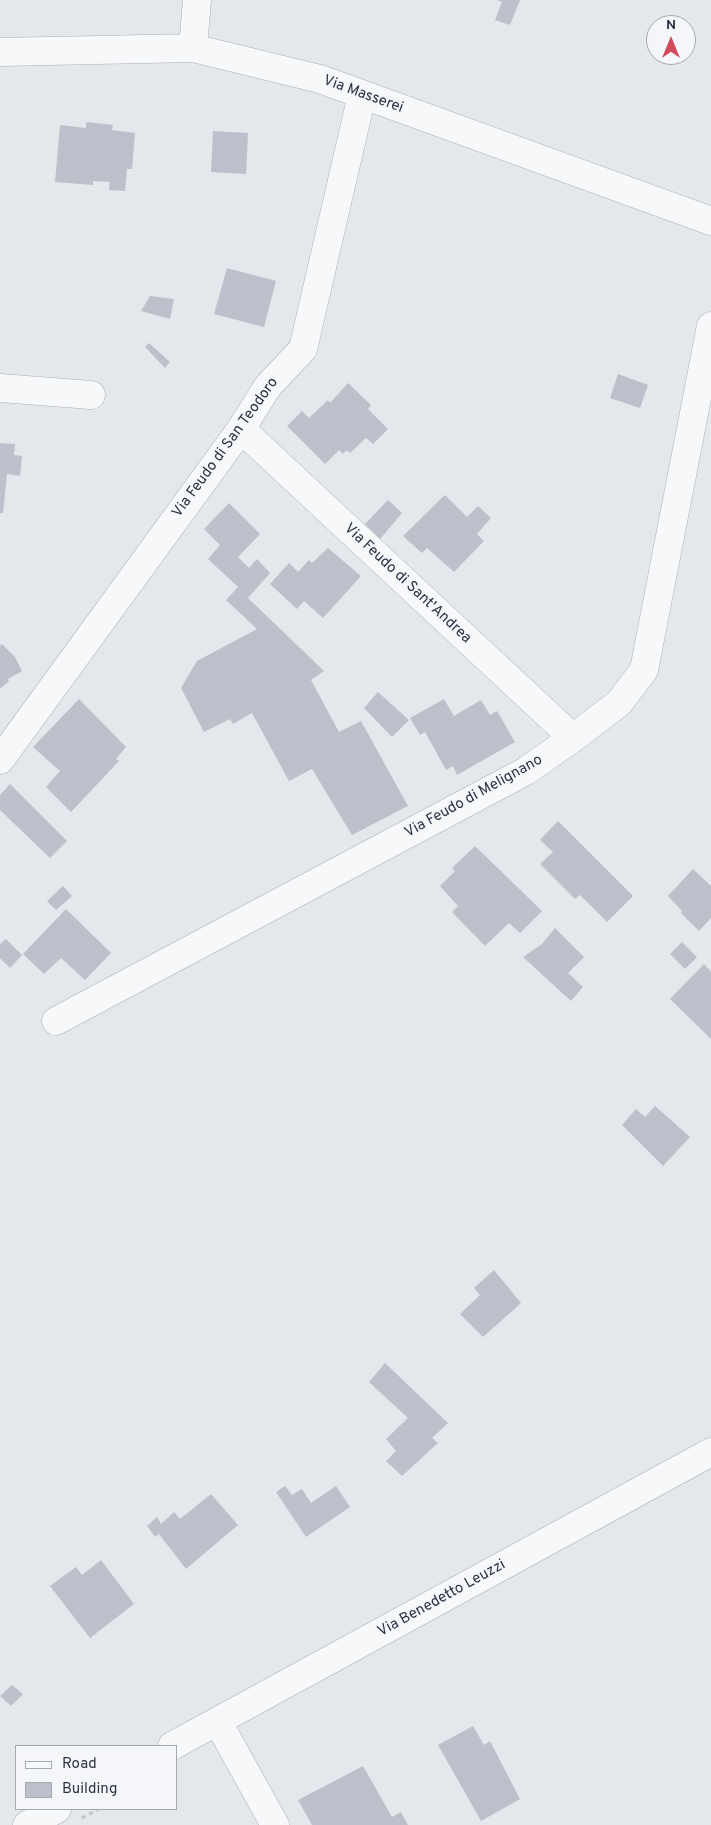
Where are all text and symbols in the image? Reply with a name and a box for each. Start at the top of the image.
north arrow [646,15,696,65]
text: N [666,17,676,34]
street label: Via Masserei [320,72,406,118]
street label: Via Feudo di San Teodoro [169,374,283,522]
street label: Via Feudo di Sant'Andrea [340,520,474,648]
street label: Via Feudo di Melignano [402,752,546,842]
street label: Via Benedetto Leuzzi [375,1556,509,1642]
legend [15,1745,178,1810]
text: Road [62,1755,97,1774]
text: Building [62,1780,117,1799]

